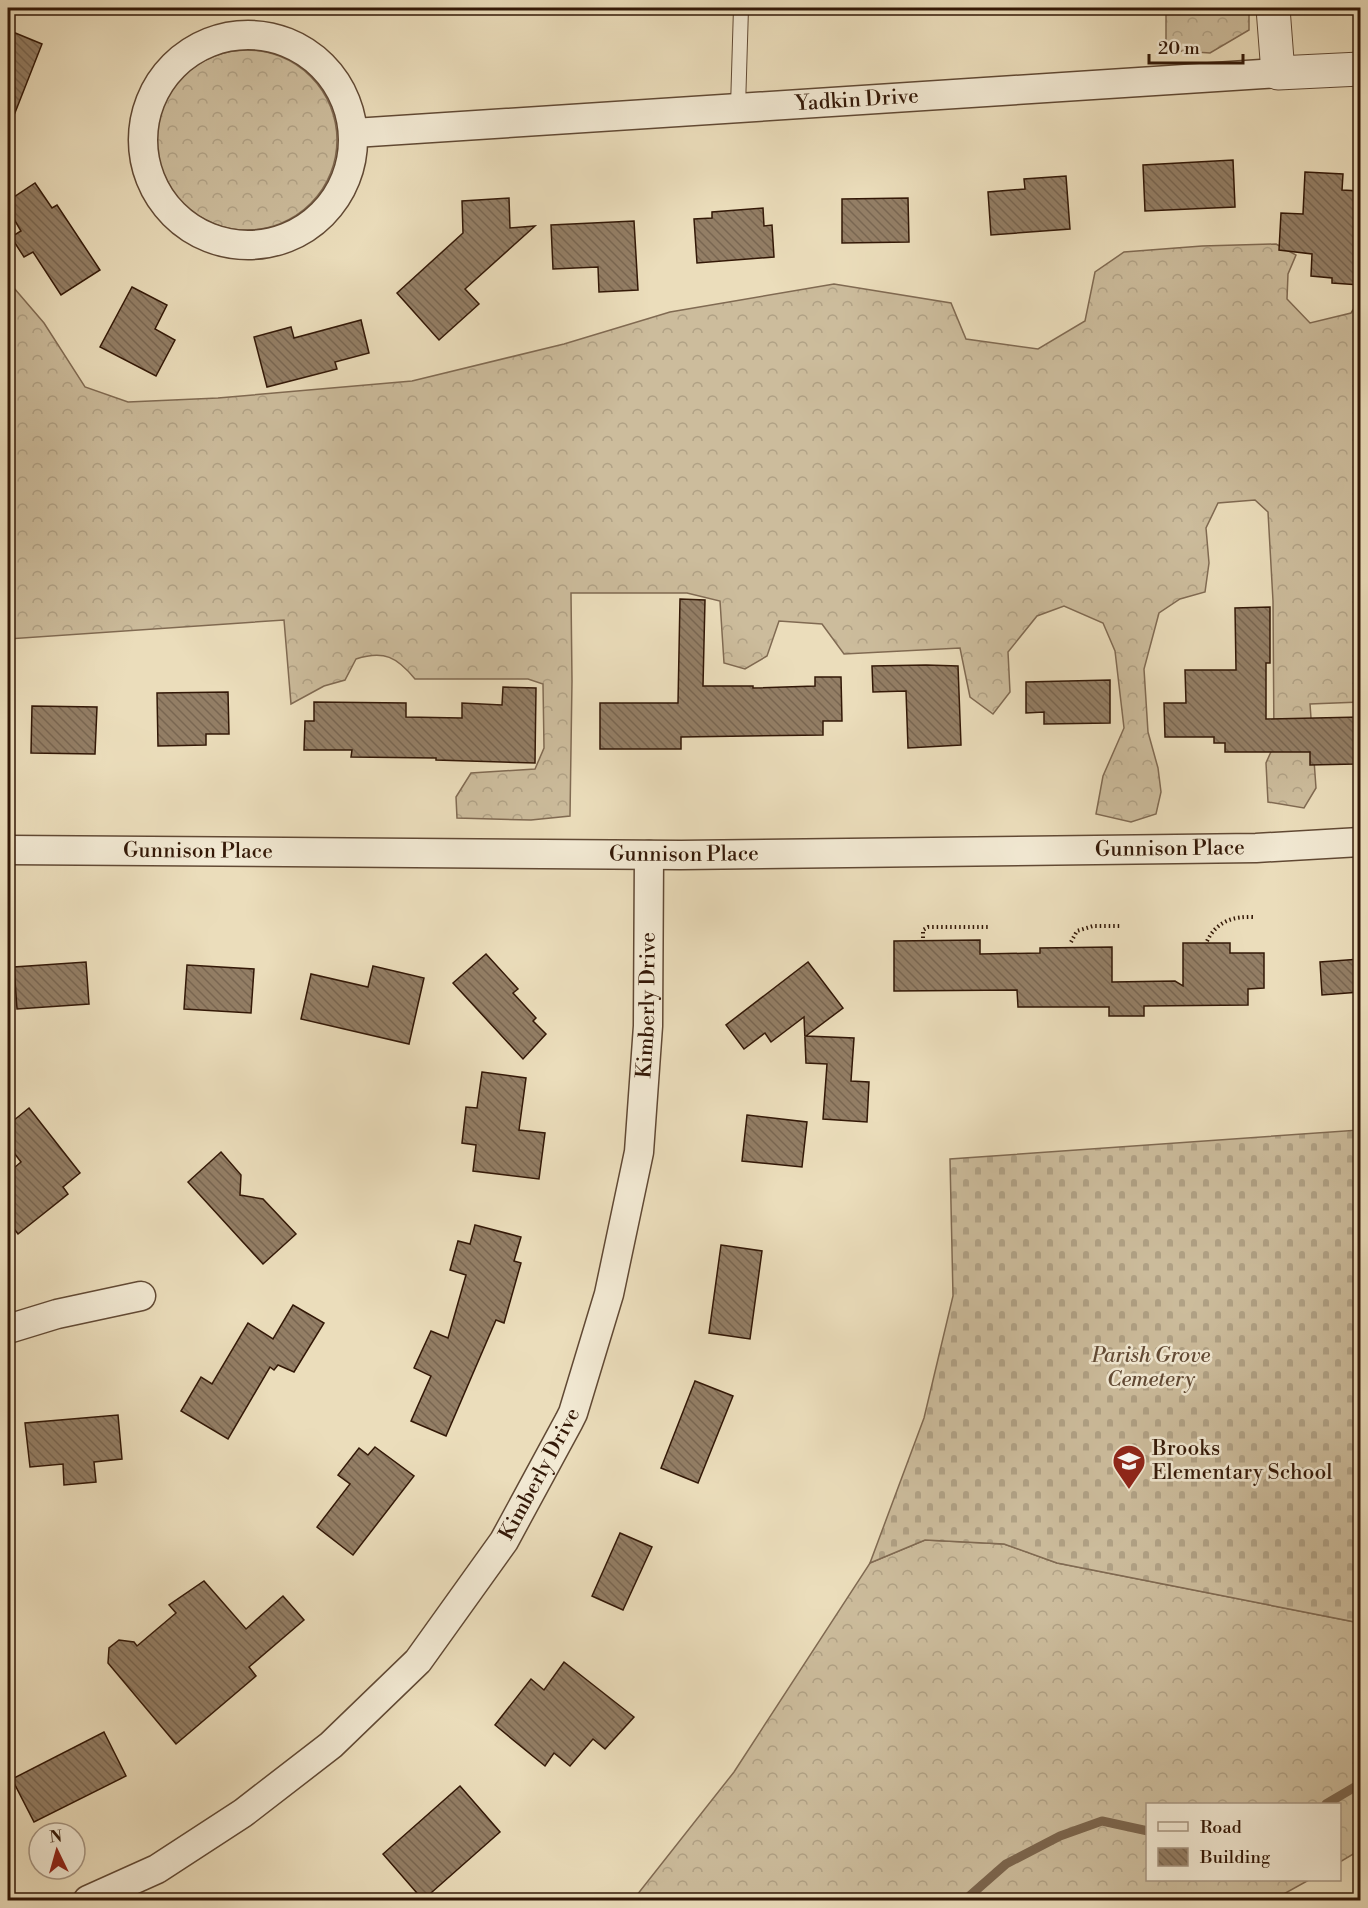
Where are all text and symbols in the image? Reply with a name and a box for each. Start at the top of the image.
scale bar [1149,27,1244,65]
text: 20 m [1158,37,1200,60]
street label: Yadkin Drive [793,83,919,117]
street label: Gunnison Place [1095,835,1245,863]
street label: Gunnison Place [123,838,273,865]
street label: Gunnison Place [609,841,759,868]
street label: Kimberly Drive [631,932,662,1079]
park label: Parish Grove Cemetery [1091,1343,1210,1393]
street label: Kimberly Drive [494,1404,586,1545]
place label: Brooks Elementary School [1151,1436,1332,1486]
school or university icon: Brooks Elementary School [1111,1443,1147,1490]
legend [1146,1803,1341,1881]
text: Road [1200,1816,1243,1839]
north arrow [27,1821,87,1881]
text: N [49,1827,63,1848]
text: Building [1199,1846,1271,1869]

